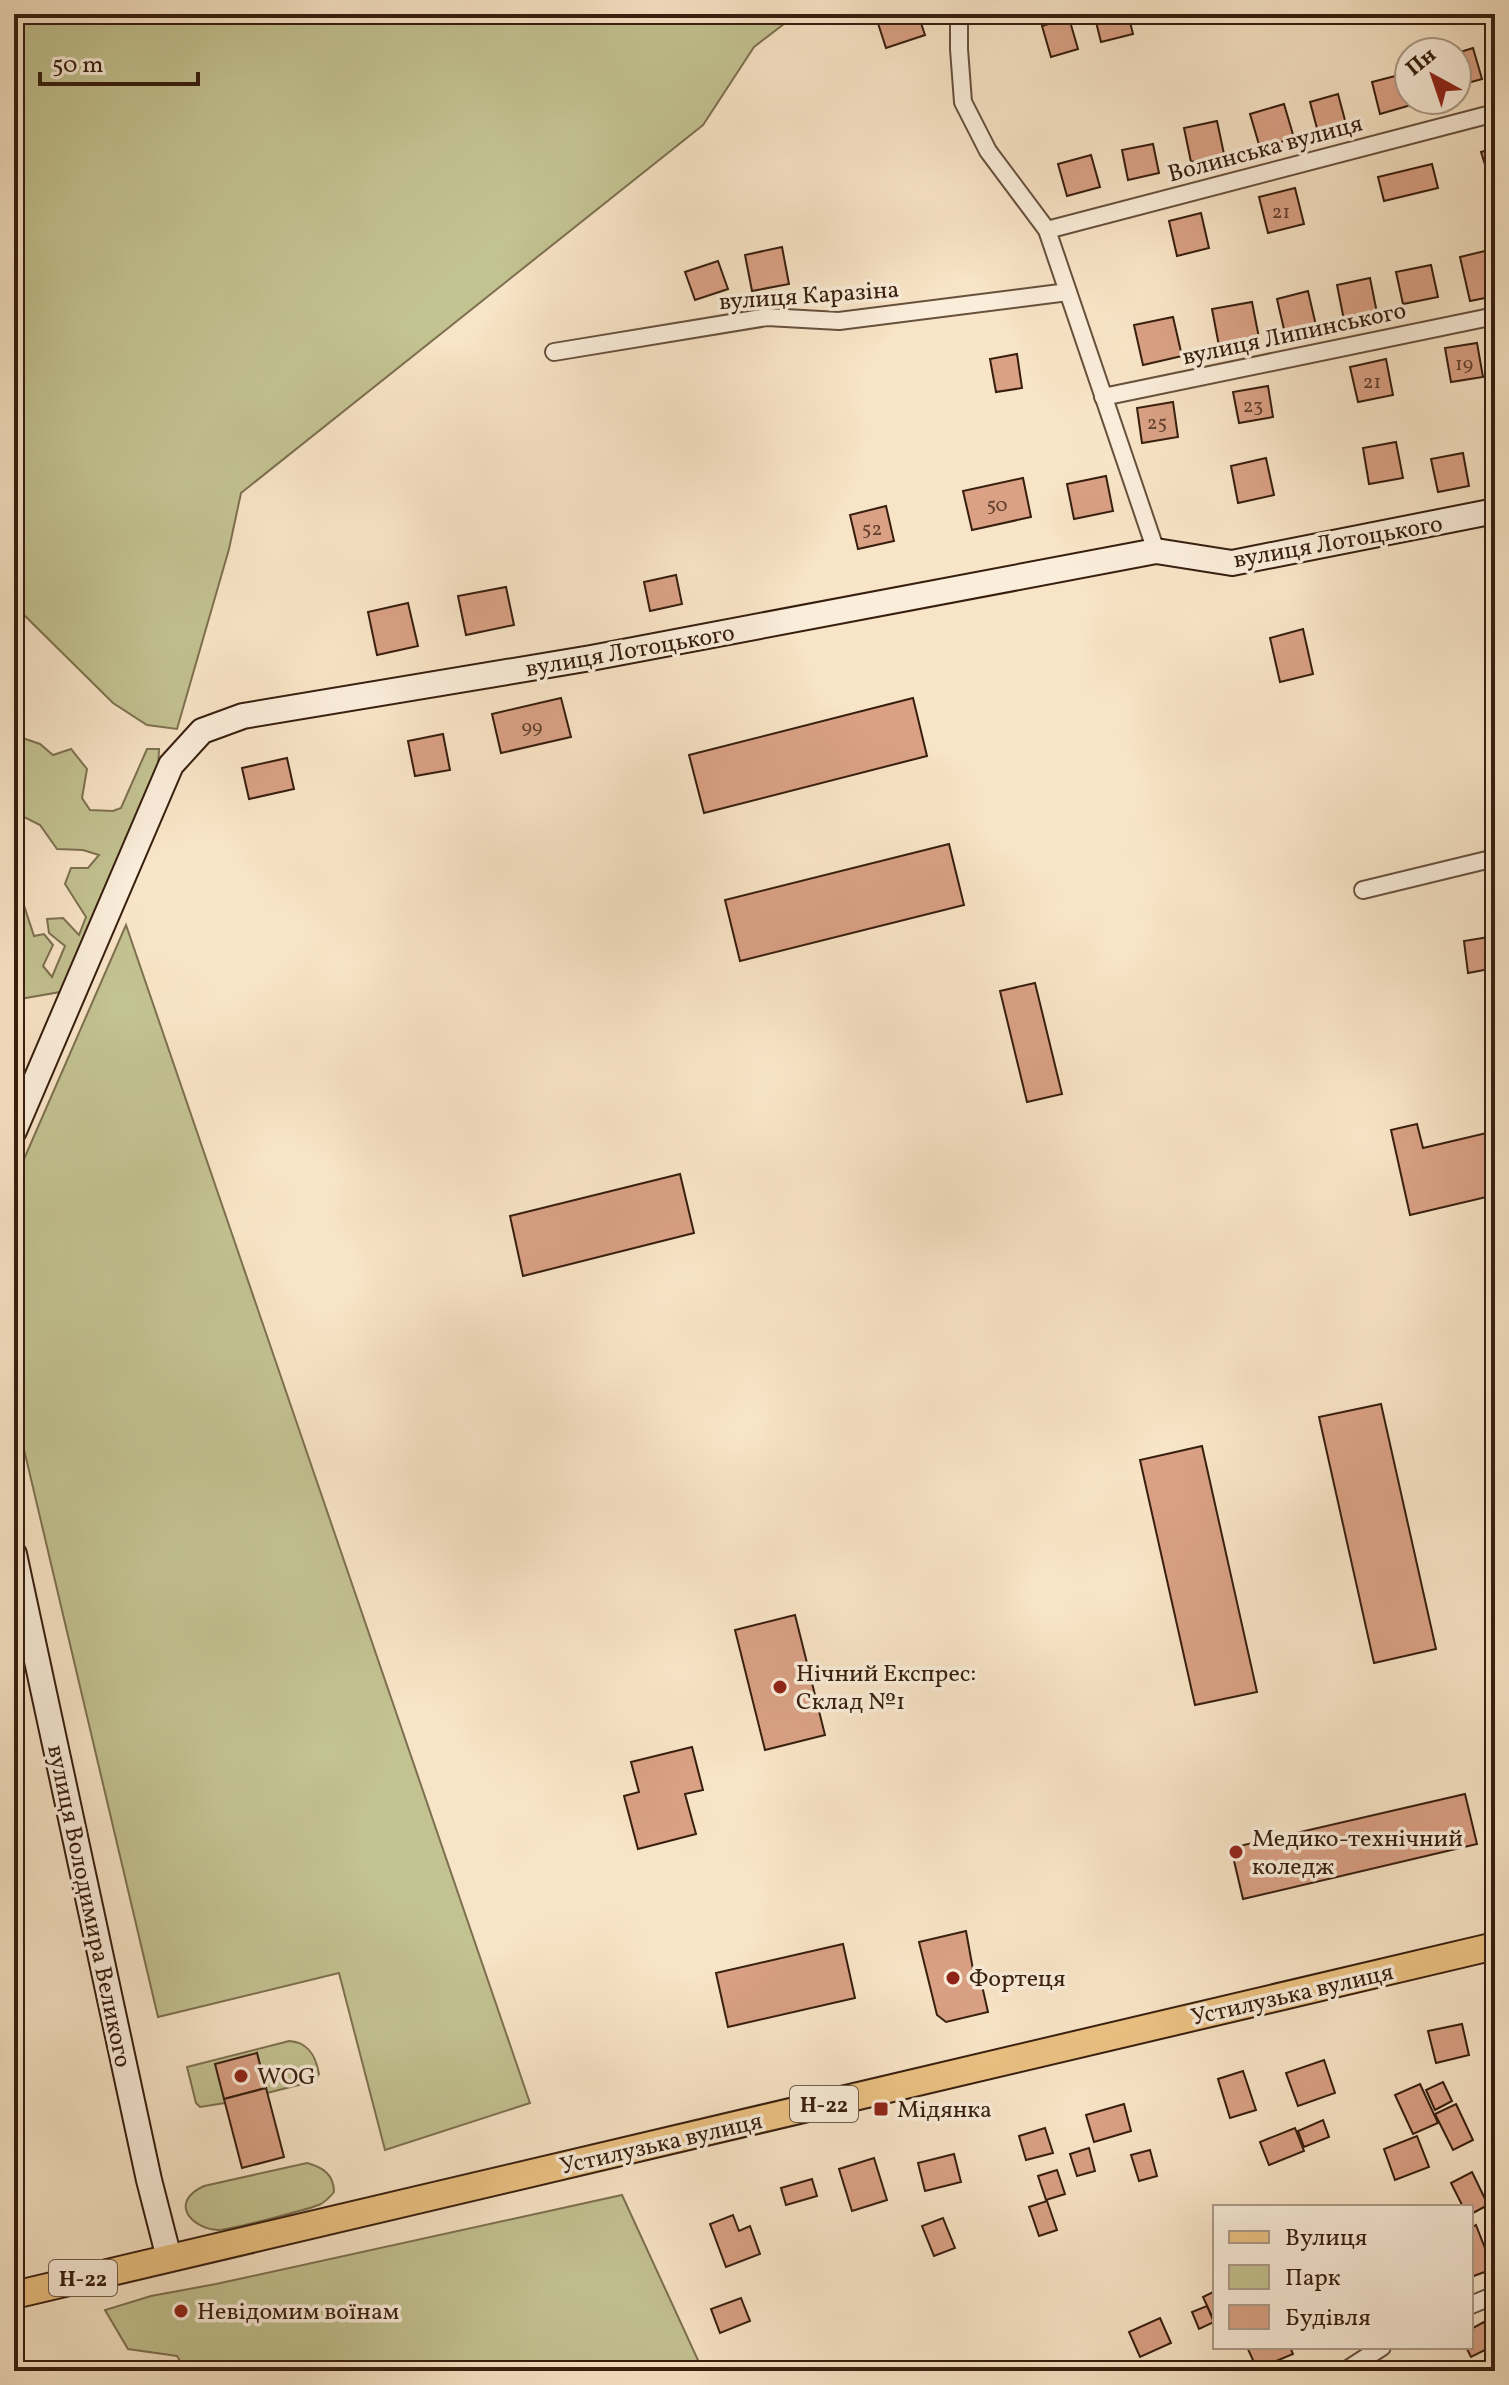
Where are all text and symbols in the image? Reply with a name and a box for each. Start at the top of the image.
scale bar [40,36,198,86]
north arrow [1393,36,1473,116]
text: Пн [1400,41,1444,85]
text: 50 m [52,49,104,83]
street label: Волинська вулиця [1164,108,1367,192]
house number: 21 [1272,199,1290,227]
street label: вулиця Каразіна [718,274,900,320]
street label: вулиця Липинського [1179,295,1409,375]
house number: 19 [1455,351,1473,379]
house number: 21 [1363,369,1381,397]
house number: 23 [1243,393,1263,421]
house number: 25 [1147,410,1167,438]
house number: 50 [986,492,1008,520]
street label: вулиця Лотоцького [1231,508,1446,578]
house number: 52 [862,516,882,544]
street label: вулиця Лотоцького [523,617,738,687]
house number: 99 [522,714,542,742]
place label: Нічний Експрес: Склад №1 [796,1658,976,1720]
marker: Нічний Експрес: Склад №1 [771,1678,789,1696]
street label: вулиця Володимира Великого [37,1742,139,2071]
place label: Медико-технічний коледж [1252,1823,1463,1885]
marker: Медико-технічний коледж [1227,1843,1245,1861]
street label: Устилузька вулиця [1188,1956,1397,2036]
place label: Фортеця [969,1963,1066,1997]
marker: Фортеця [944,1969,962,1987]
place label: WOG [257,2061,316,2095]
marker: WOG [232,2067,250,2085]
road number: Н-22 [790,2086,858,2122]
place label: Мідянка [897,2094,992,2128]
marker: Мідянка [872,2100,890,2118]
street label: Устилузька вулиця [557,2105,766,2185]
legend [1213,2205,1473,2349]
text: Вулиця [1285,2222,1367,2256]
road number: Н-22 [49,2260,117,2296]
text: Парк [1285,2262,1341,2296]
place label: Невідомим воїнам [197,2296,399,2330]
marker: Невідомим воїнам [172,2302,190,2320]
text: Будівля [1285,2302,1371,2336]

